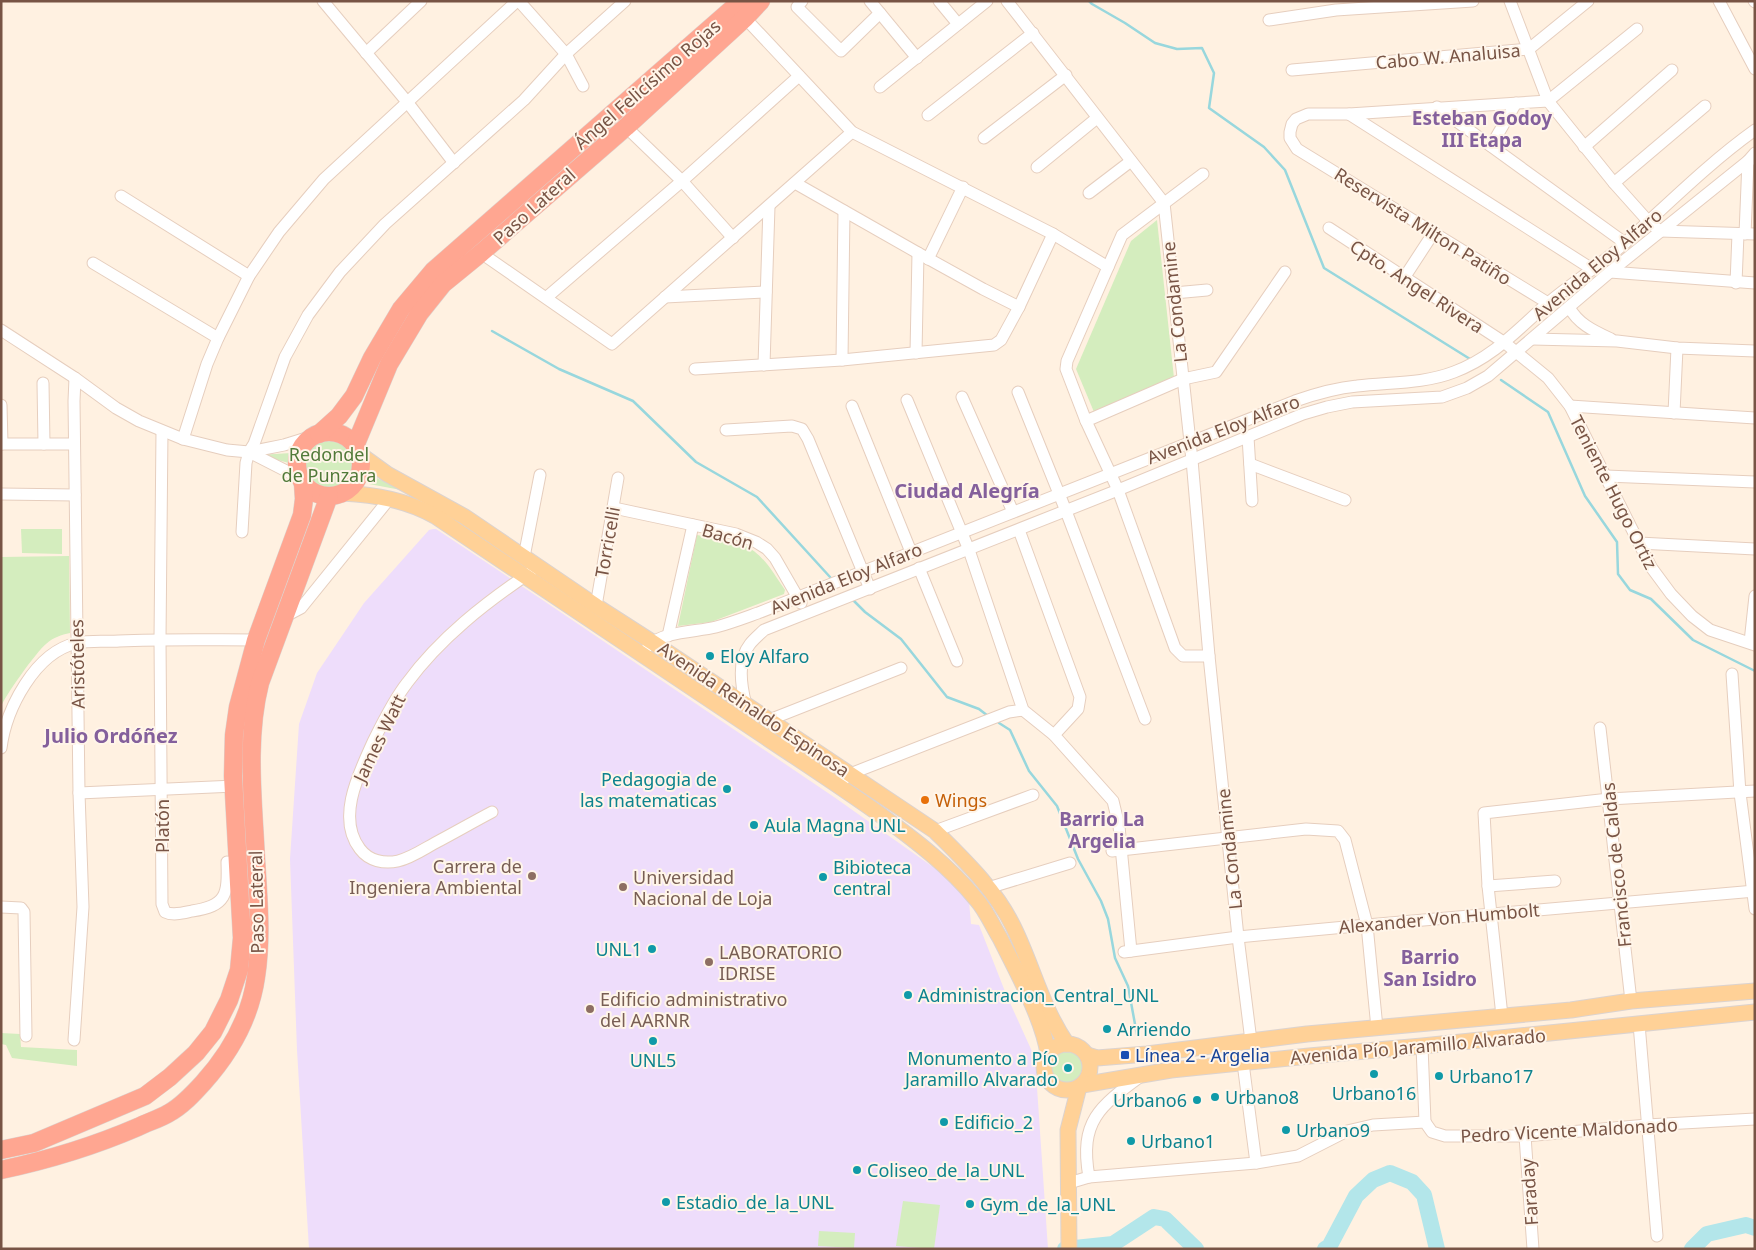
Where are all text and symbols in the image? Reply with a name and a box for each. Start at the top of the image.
street label: Ángel Felicísimo Rojas [569,14,725,154]
street label: Cabo W. Analuisa [1375,38,1521,74]
district label: Esteban Godoy III Etapa [1412,105,1552,153]
street label: Reservista Milton Patiño [1330,162,1516,290]
street label: Paso Lateral [488,163,580,249]
street label: Avenida Eloy Alfaro [1527,203,1667,325]
street label: Cpto. Angel Rivera [1346,234,1488,338]
street label: La Condamine [1156,240,1192,364]
street label: Avenida Eloy Alfaro [1143,389,1303,469]
street label: Teniente Hugo Ortiz [1565,411,1663,573]
park label: Redondel de Punzara [282,442,376,487]
district label: Ciudad Alegría [894,477,1040,504]
street label: Torricelli [589,505,625,579]
street label: Bacón [699,517,757,555]
street label: Avenida Eloy Alfaro [766,537,926,619]
street label: Aristóteles [64,619,90,709]
street label: Avenida Reinaldo Espinosa [654,636,854,782]
place label: Eloy Alfaro [720,644,809,668]
marker: Eloy Alfaro [704,650,716,662]
street label: James Watt [347,690,411,788]
district label: Julio Ordóñez [42,722,178,749]
place label: Pedagogia de las matematicas [580,767,717,812]
street label: Francisco de Caldas [1595,781,1637,949]
marker: Pedagogia de las matematicas [721,783,733,795]
street label: La Condamine [1211,787,1247,911]
place label: Wings [935,788,987,812]
marker: Wings [919,794,931,806]
street label: Platón [150,799,174,853]
district label: Barrio La Argelia [1059,806,1145,854]
place label: Aula Magna UNL [764,813,906,837]
marker: Aula Magna UNL [748,819,760,831]
street label: Paso Lateral [243,850,269,954]
place label: Carrera de Ingeniera Ambiental [349,854,522,899]
place label: Bibioteca central [833,855,911,900]
place label: Universidad Nacional de Loja [633,865,772,910]
marker: Carrera de Ingeniera Ambiental [526,870,538,882]
marker: Bibioteca central [817,871,829,883]
marker: Universidad Nacional de Loja [617,881,629,893]
street label: Alexander Von Humbolt [1338,897,1541,939]
place label: UNL1 [595,937,642,961]
place label: LABORATORIO IDRISE [719,940,842,985]
marker: UNL1 [646,943,658,955]
district label: Barrio San Isidro [1383,944,1477,992]
marker: LABORATORIO IDRISE [703,956,715,968]
place label: Administracion_Central_UNL [918,983,1159,1007]
place label: Edificio administrativo del AARNR [600,987,787,1032]
marker: Administracion_Central_UNL [902,989,914,1001]
marker: Edificio administrativo del AARNR [584,1003,596,1015]
place label: Arriendo [1117,1017,1191,1041]
marker: Arriendo [1101,1023,1113,1035]
street label: Avenida Pío Jaramillo Alvarado [1289,1023,1547,1069]
marker: UNL5 [647,1035,659,1047]
place label: Línea 2 - Argelia [1135,1043,1270,1067]
place label: Monumento a Pío Jaramillo Alvarado [903,1046,1058,1091]
place label: UNL5 [630,1048,676,1072]
marker: Línea 2 - Argelia [1119,1049,1131,1061]
marker: Monumento a Pío Jaramillo Alvarado [1062,1062,1074,1074]
place label: Urbano17 [1449,1064,1533,1088]
marker: Urbano16 [1368,1068,1380,1080]
marker: Urbano17 [1433,1070,1445,1082]
place label: Urbano16 [1332,1081,1416,1105]
place label: Urbano8 [1225,1085,1299,1109]
place label: Urbano6 [1113,1088,1187,1112]
marker: Urbano8 [1209,1091,1221,1103]
marker: Urbano6 [1191,1094,1203,1106]
place label: Edificio_2 [954,1110,1033,1134]
street label: Pedro Vicente Maldonado [1460,1112,1678,1148]
marker: Edificio_2 [938,1116,950,1128]
place label: Urbano9 [1296,1118,1370,1142]
marker: Urbano9 [1280,1124,1292,1136]
place label: Urbano1 [1141,1129,1215,1153]
marker: Urbano1 [1125,1135,1137,1147]
street label: Faraday [1515,1157,1543,1226]
place label: Coliseo_de_la_UNL [867,1158,1024,1182]
marker: Coliseo_de_la_UNL [851,1164,863,1176]
place label: Estadio_de_la_UNL [676,1190,834,1214]
place label: Gym_de_la_UNL [980,1192,1115,1216]
marker: Estadio_de_la_UNL [660,1196,672,1208]
marker: Gym_de_la_UNL [964,1198,976,1210]

